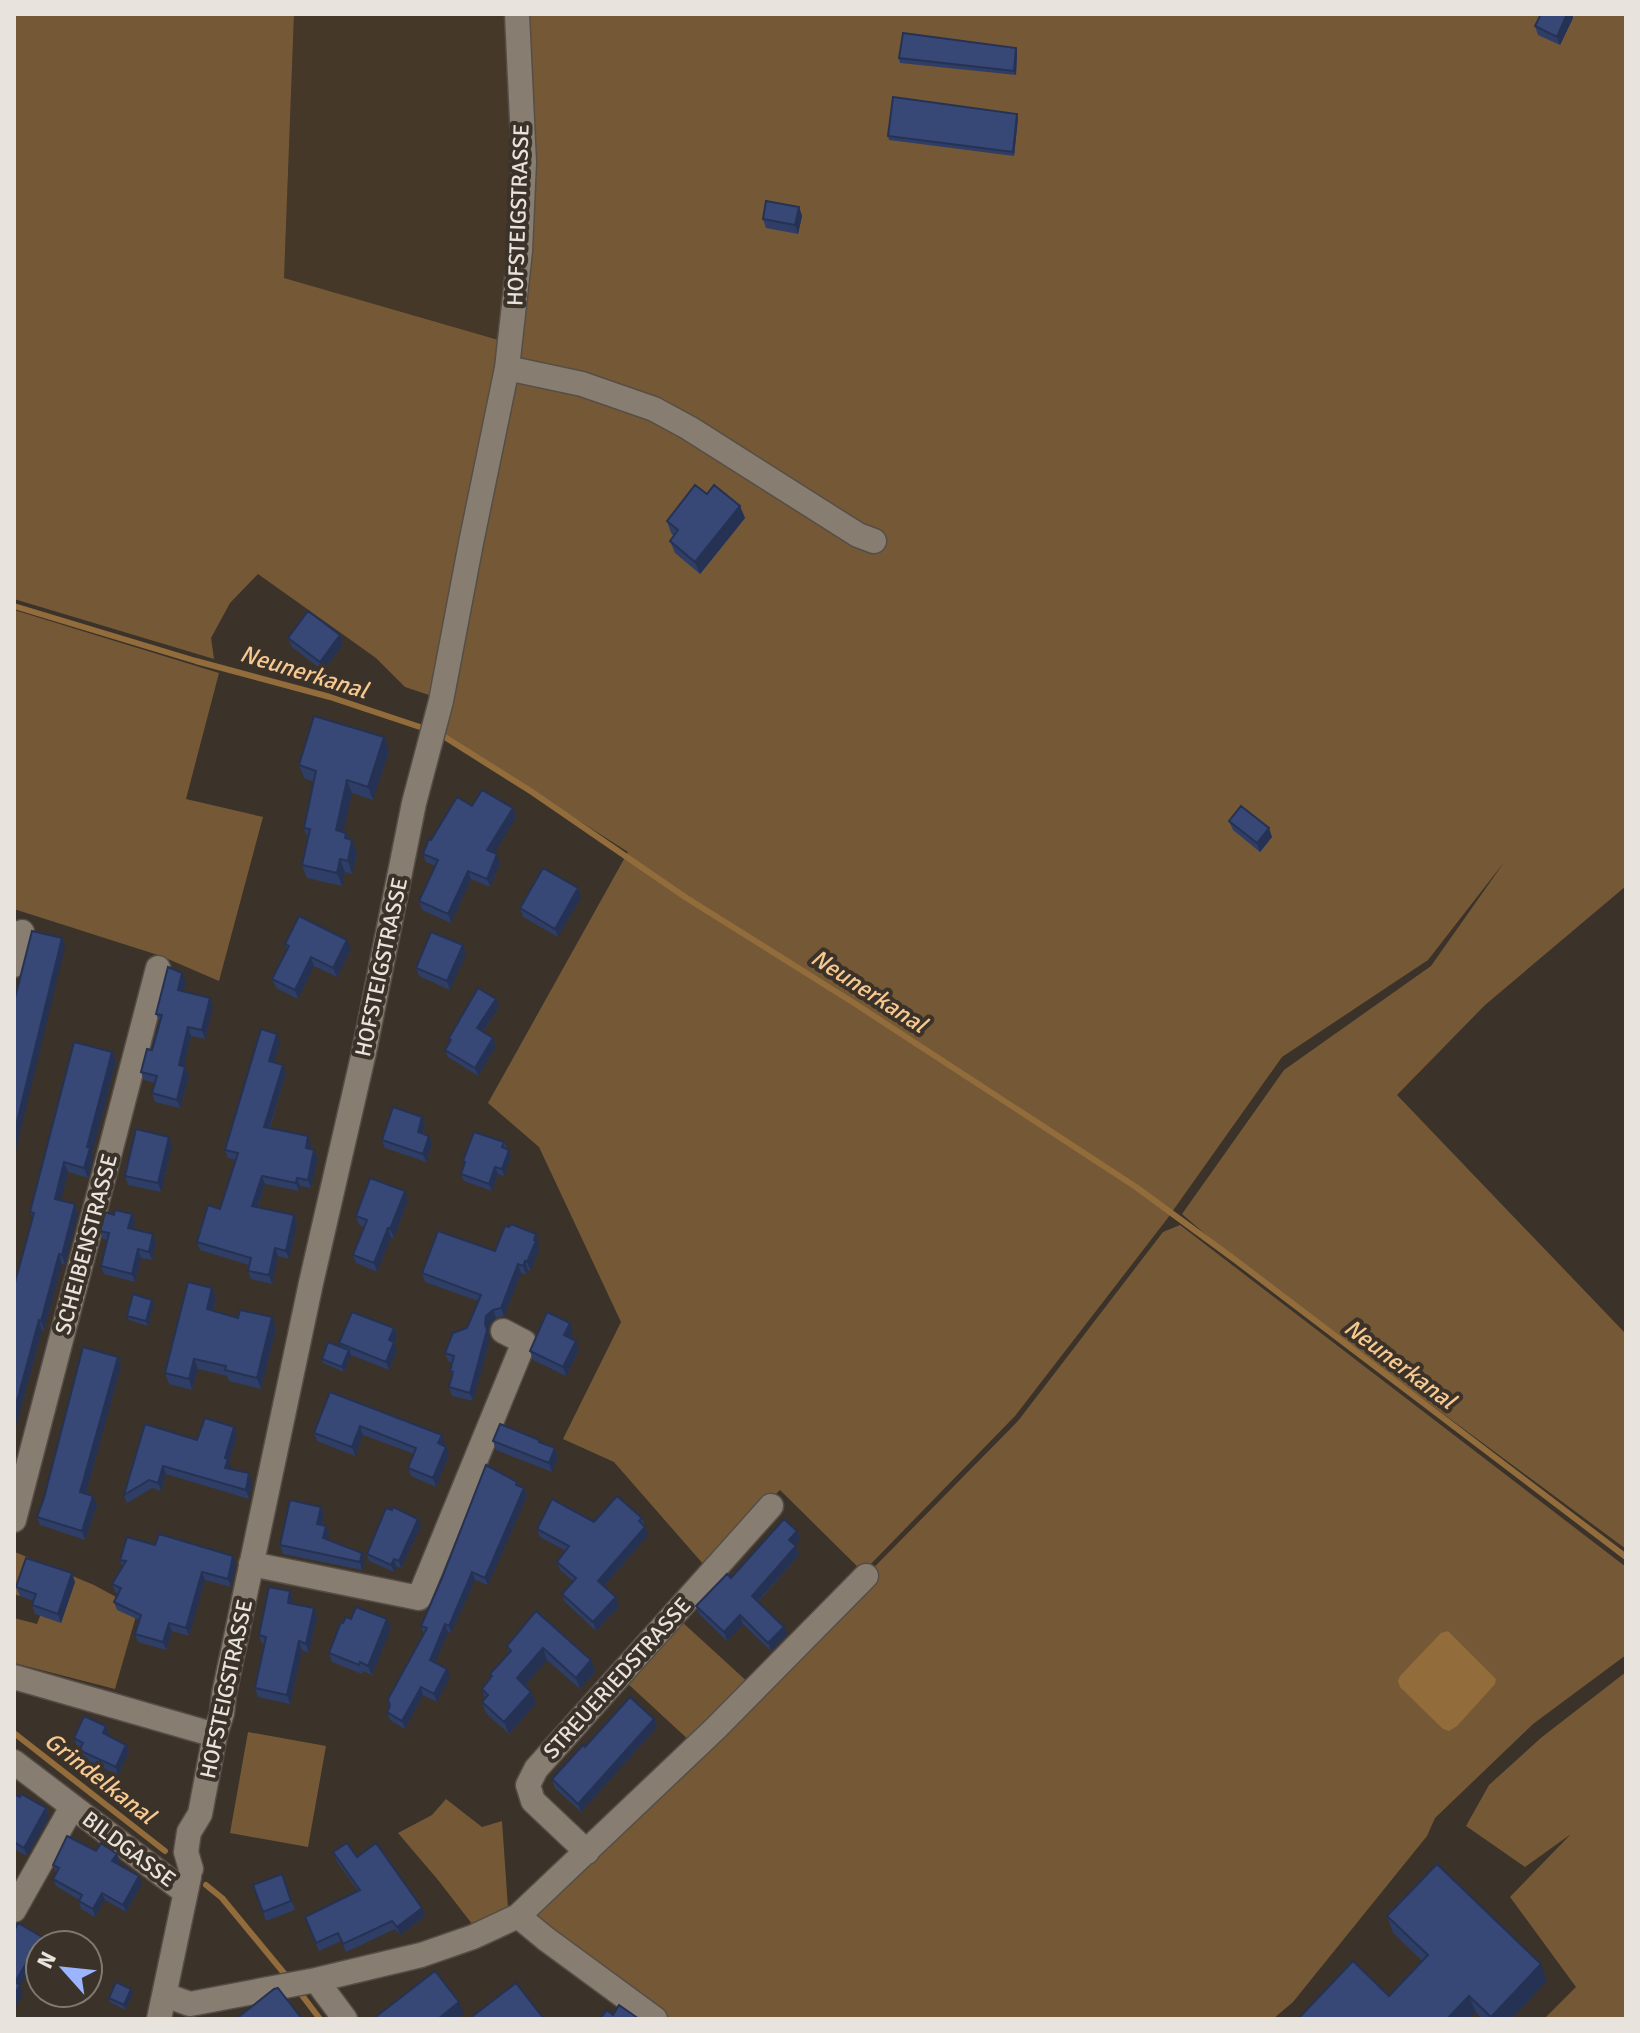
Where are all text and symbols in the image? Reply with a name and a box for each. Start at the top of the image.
street label: HOFSTEIGSTRASSE [501,123,535,307]
water label: Neunerkanal [237,638,373,706]
street label: HOFSTEIGSTRASSE [349,875,413,1059]
water label: Neunerkanal [806,942,934,1041]
street label: SCHEIBENSTRASSE [49,1151,123,1337]
water label: Neunerkanal [1338,1312,1463,1417]
street label: STREUERIEDSTRASSE [537,1592,697,1764]
street label: HOFSTEIGSTRASSE [194,1597,258,1781]
water label: Grindelkanal [39,1725,163,1832]
street label: BILDGASSE [77,1805,181,1893]
north arrow [24,1929,104,2009]
text: N [31,1947,62,1973]

